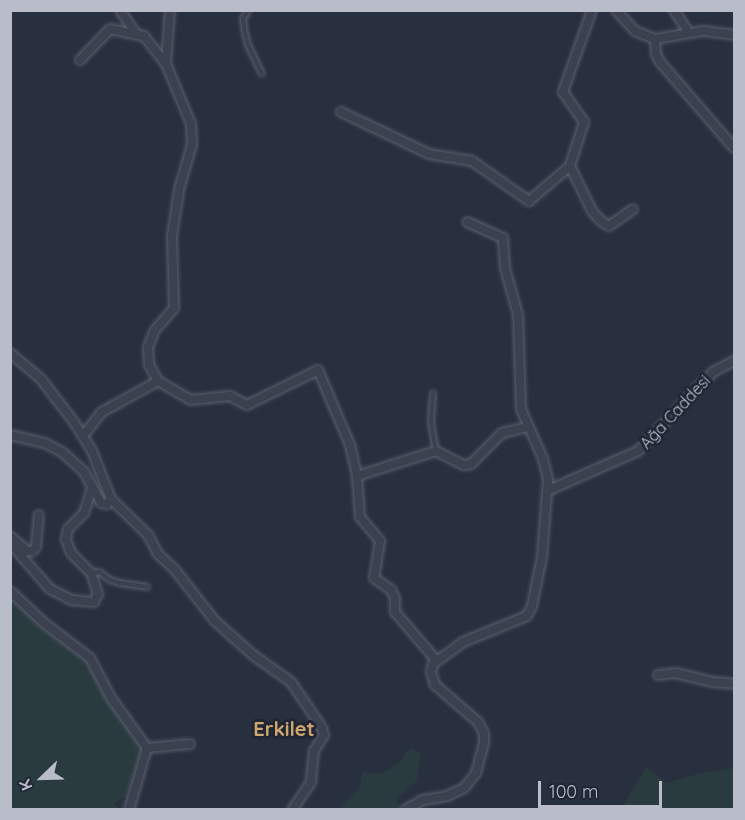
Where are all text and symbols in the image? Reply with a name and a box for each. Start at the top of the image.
street label: Ağa Caddesi [636,371,714,453]
district label: Erkilet [253,716,315,740]
north arrow [12,748,72,808]
scale bar [541,769,666,807]
text: K [14,776,37,794]
text: 100 m [549,780,598,803]

